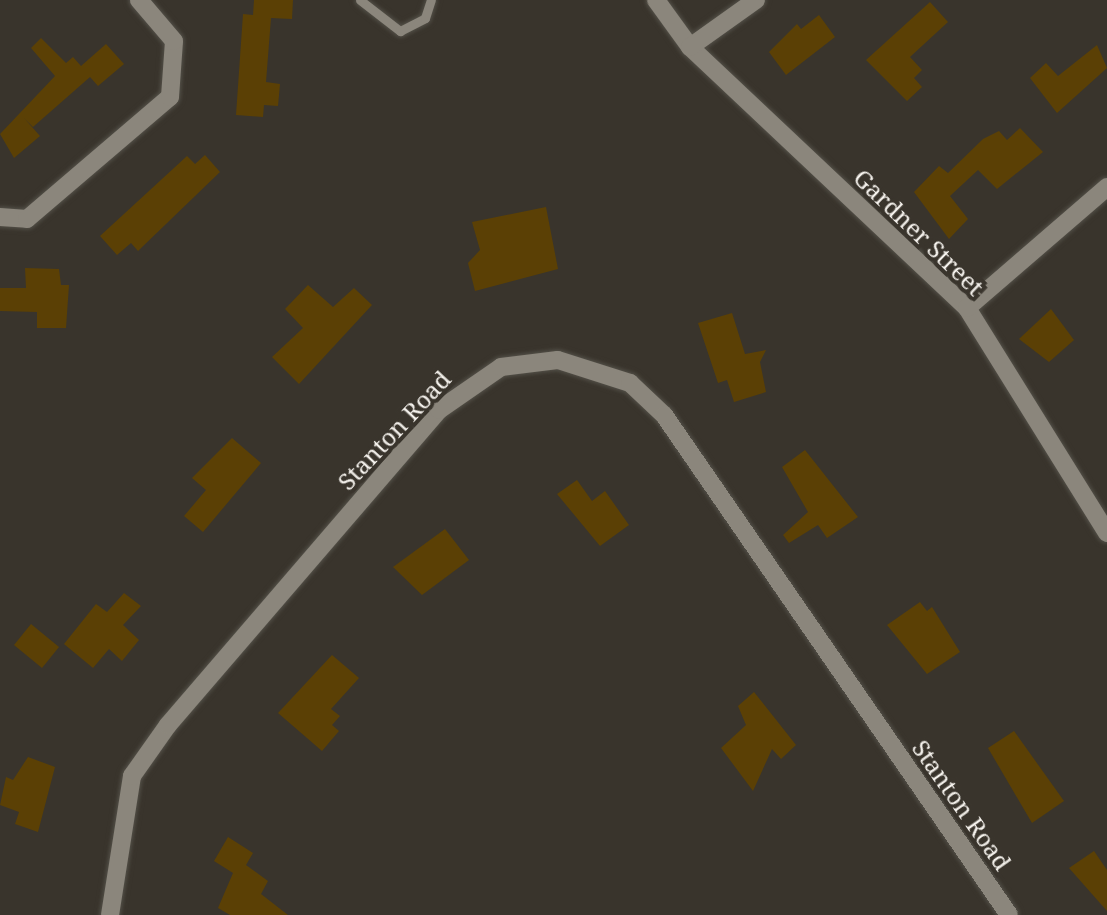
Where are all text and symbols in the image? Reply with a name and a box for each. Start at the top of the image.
street label: Gardner Street [848,163,990,301]
street label: Stanton Road [332,364,456,496]
street label: Stanton Road [907,734,1017,876]

